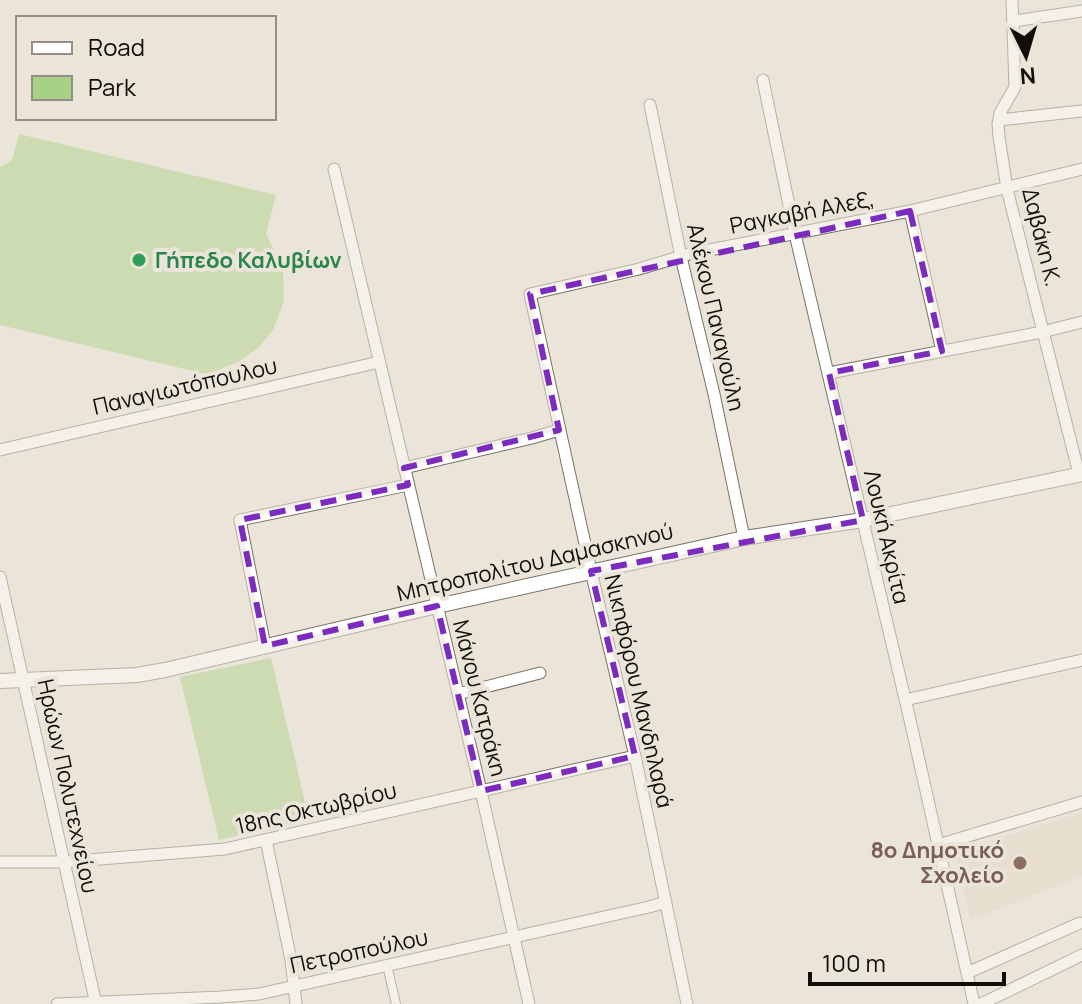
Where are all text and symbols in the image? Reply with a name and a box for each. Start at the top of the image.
legend [16,16,276,120]
north arrow [986,16,1066,96]
text: Road [88,30,145,63]
text: N [1019,60,1037,92]
text: Park [88,70,137,103]
street label: Ραγκαβή Αλεξ, [727,183,877,241]
street label: Δαβάκη Κ. [1015,185,1069,289]
street label: Αλέκου Παναγούλη [680,220,752,414]
place label: Γήπεδο Καλυβίων [155,245,342,275]
marker: Γήπεδο Καλυβίων [130,251,148,269]
street label: Παναγιωτόπουλου [90,350,280,422]
street label: Λουκή Ακρίτα [857,467,917,607]
street label: Μητροπολίτου Δαμασκηνού [394,516,676,608]
street label: Νικηφόρου Μανδηλαρά [598,571,680,811]
street label: Μάνου Κατράκη [446,617,514,779]
street label: Ηρώων Πολυτεχνείου [31,676,105,896]
street label: 18ης Οκτωβρίου [233,775,399,841]
place label: 8ο Δημοτικό Σχολείο [870,835,1004,890]
marker: 8ο Δημοτικό Σχολείο [1011,854,1029,872]
street label: Πετροπούλου [287,922,431,980]
scale bar [810,936,1004,986]
text: 100 m [822,946,886,979]

